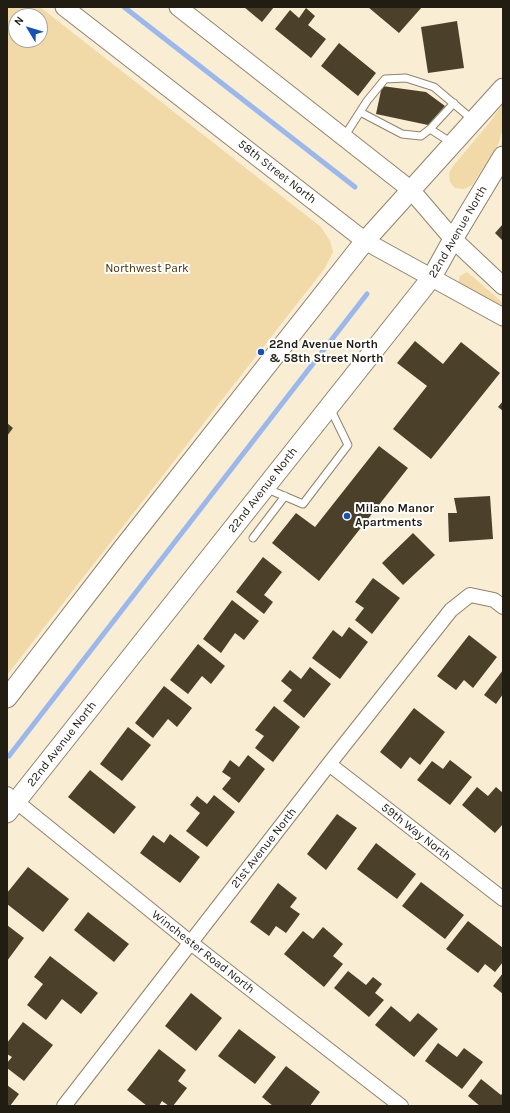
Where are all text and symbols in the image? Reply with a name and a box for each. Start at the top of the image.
north arrow [8,8,48,48]
text: N [11,14,26,28]
street label: 58th Street North [235,137,319,207]
street label: 22nd Avenue North [426,183,490,281]
park label: Northwest Park [105,262,189,276]
place label: 22nd Avenue North & 58th Street North [269,338,384,366]
marker: 22nd Avenue North & 58th Street North [256,347,266,357]
street label: 22nd Avenue North [225,444,301,536]
place label: Milano Manor Apartments [355,502,434,530]
marker: Milano Manor Apartments [342,511,352,521]
street label: 22nd Avenue North [24,698,100,790]
street label: 59th Way North [378,800,454,864]
street label: 21st Avenue North [228,805,300,891]
street label: Winchester Road North [149,907,257,997]

